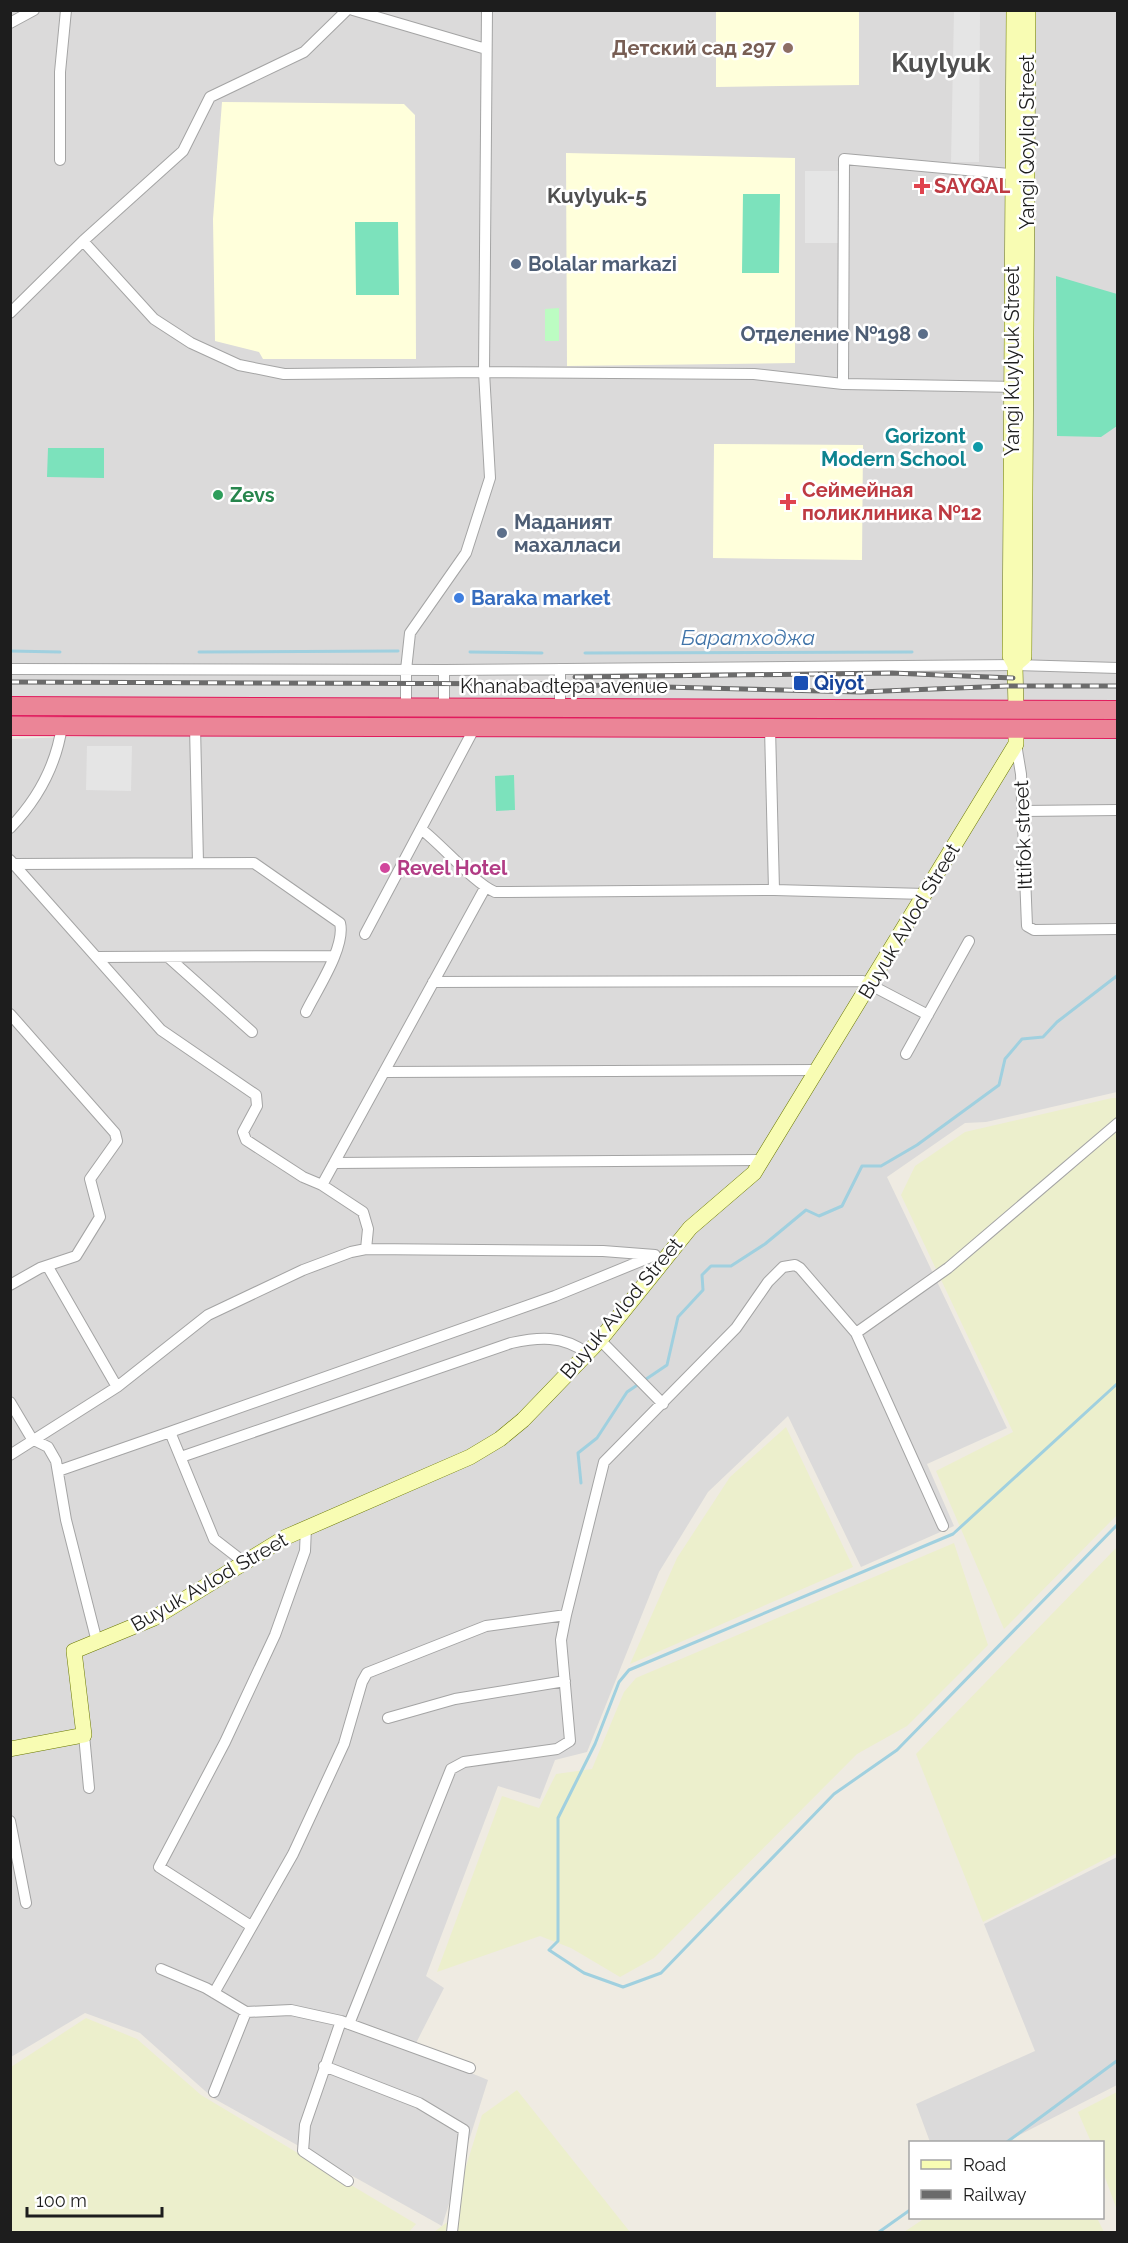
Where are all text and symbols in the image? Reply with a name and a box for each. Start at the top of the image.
place label: Детский сад 297 [612,36,777,60]
marker: Детский сад 297 [781,41,795,55]
district label: Kuylyuk [891,48,991,78]
street label: Yangi Qoyliq Street [1015,54,1039,230]
place label: SAYQAL [934,174,1010,198]
marker: SAYQAL [915,179,929,193]
district label: Kuylyuk-5 [547,183,647,208]
place label: Bolalar markazi [528,252,677,276]
marker: Bolalar markazi [509,257,523,271]
street label: Yangi Kuylyuk Street [1000,266,1024,456]
place label: Отделение №198 [740,322,911,346]
marker: Отделение №198 [916,327,930,341]
place label: Gorizont Modern School [821,424,967,471]
marker: Gorizont Modern School [971,440,985,454]
place label: Сеймейная поликлиника №12 [802,478,982,525]
place label: Zevs [230,483,275,507]
marker: Zevs [211,488,225,502]
marker: Сеймейная поликлиника №12 [779,493,797,511]
place label: Маданият махалласи [514,510,621,557]
marker: Маданият махалласи [495,526,509,540]
place label: Baraka market [471,586,611,610]
marker: Baraka market [452,591,466,605]
water label: Баратходжа [681,625,815,650]
place label: Qiyot [814,671,865,695]
street label: Khanabadtepa avenue [460,674,668,698]
marker: Qiyot [792,674,810,692]
street label: Ittifok street [1009,780,1037,890]
street label: Buyuk Avlod Street [853,839,965,1003]
place label: Revel Hotel [397,856,508,880]
marker: Revel Hotel [378,861,392,875]
street label: Buyuk Avlod Street [555,1232,687,1383]
street label: Buyuk Avlod Street [126,1527,292,1637]
legend [909,2141,1104,2219]
text: Road [963,2154,1006,2175]
scale bar [27,2180,162,2218]
text: Railway [963,2184,1027,2205]
text: 100 m [36,2190,87,2211]

